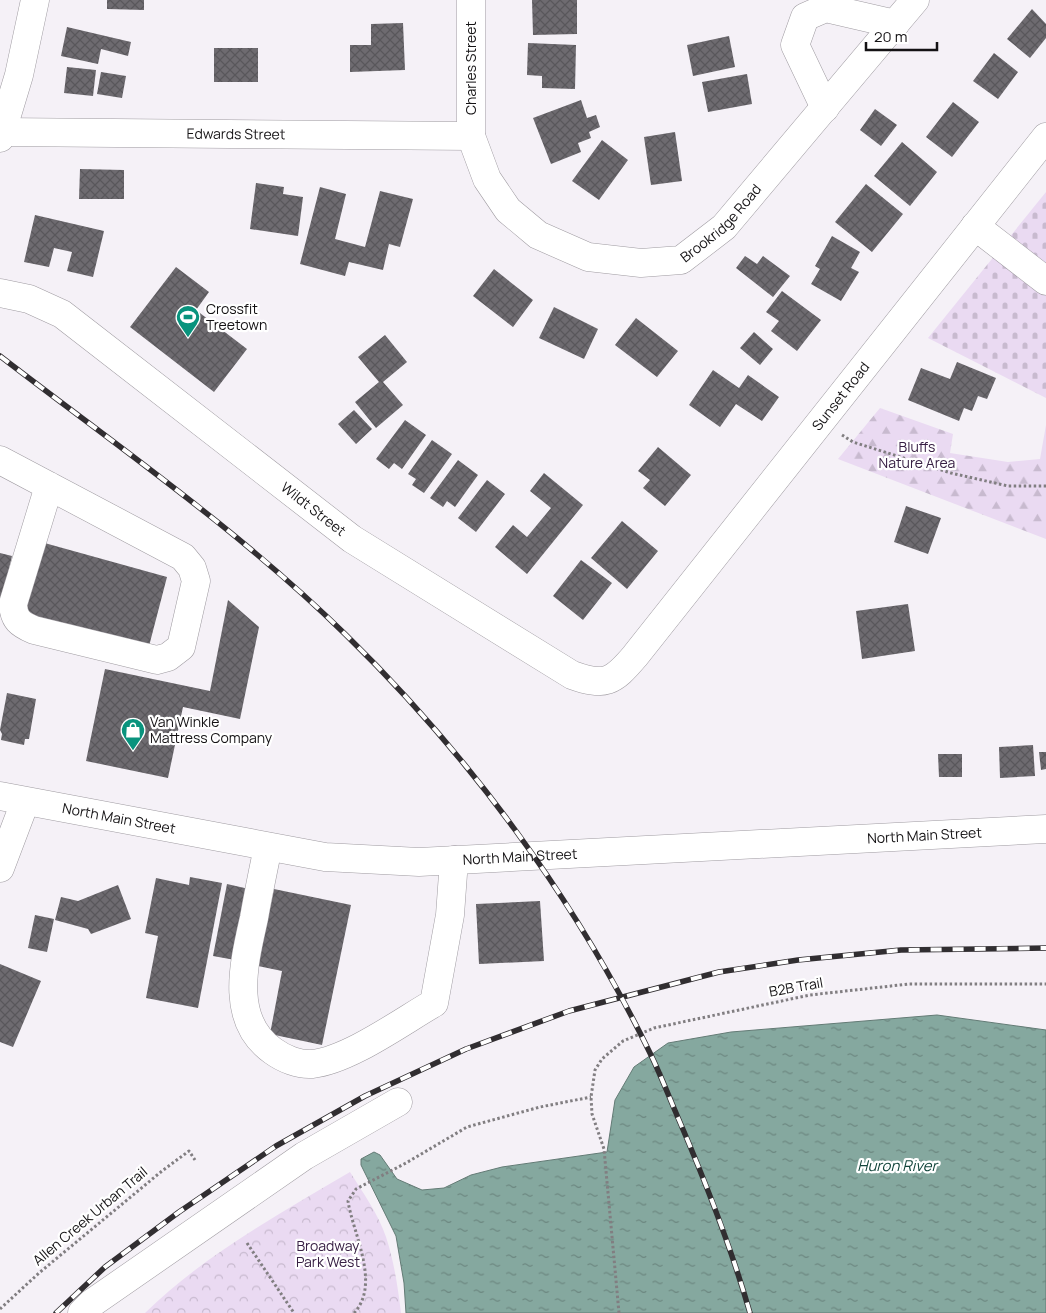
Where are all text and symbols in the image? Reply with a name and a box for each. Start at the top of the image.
scale bar [866,20,937,52]
street label: Charles Street [461,21,480,115]
text: 20 m [874,26,907,47]
street label: Edwards Street [186,124,286,143]
street label: Brookridge Road [676,180,765,266]
place label: Crossfit Treetown [206,299,267,334]
sports icon: Crossfit Treetown [175,304,201,338]
street label: Sunset Road [807,358,873,434]
park label: Bluffs Nature Area [879,437,955,472]
street label: Wildt Street [277,477,350,540]
place label: Van Winkle Mattress Company [150,712,273,747]
shop icon: Van Winkle Mattress Company [120,717,146,751]
street label: North Main Street [61,798,178,838]
street label: North Main Street [867,822,983,847]
street label: North Main Street [462,844,578,869]
street label: B2B Trail [767,972,824,1001]
water label: Huron River [857,1155,939,1176]
street label: Allen Creek Urban Trail [28,1162,151,1269]
park label: Broadway Park West [296,1236,360,1271]

